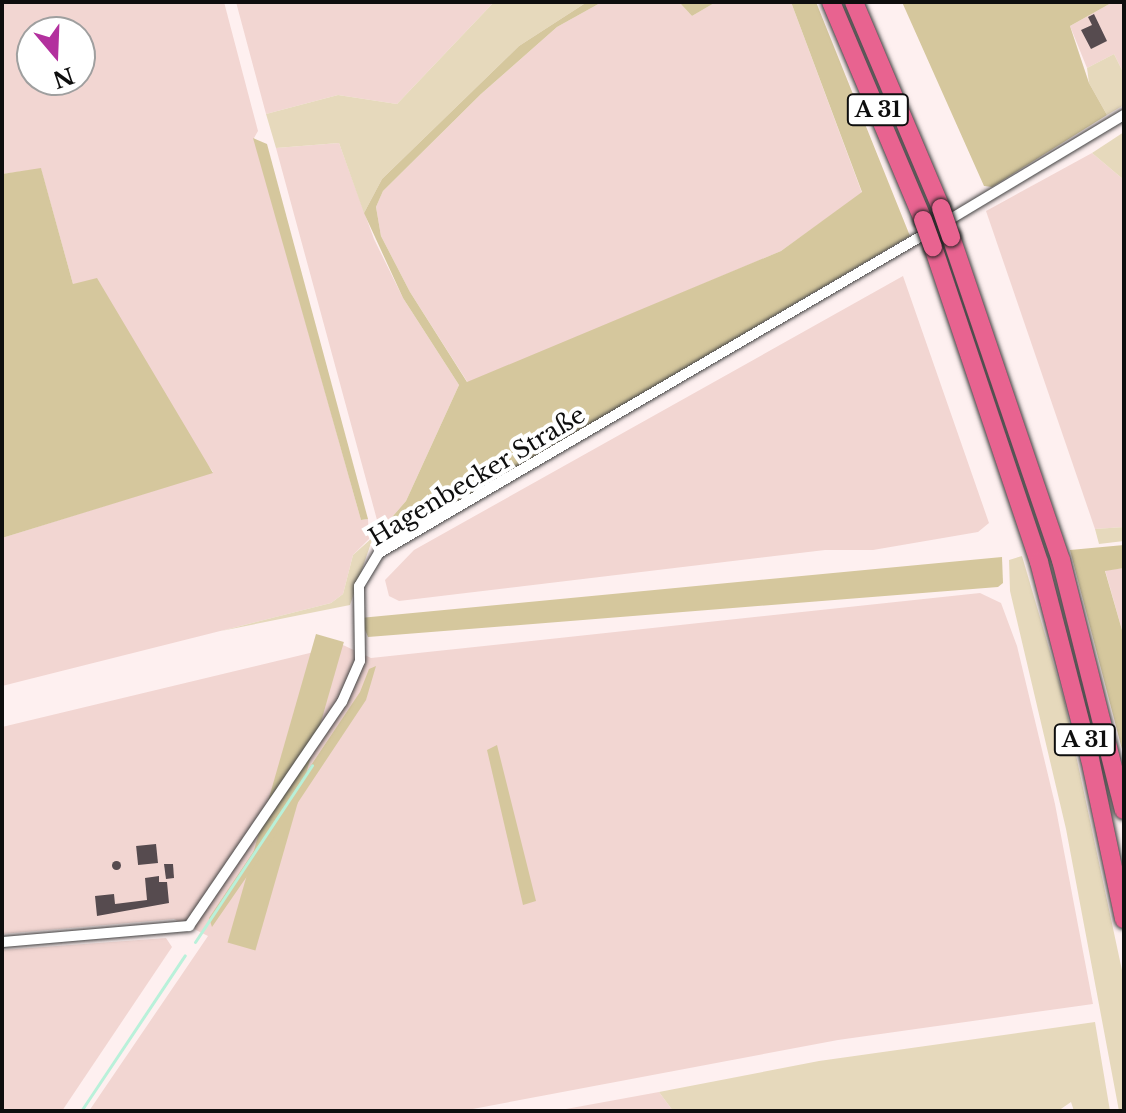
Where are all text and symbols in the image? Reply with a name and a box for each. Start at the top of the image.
north arrow [16,16,96,96]
text: N [49,61,78,93]
road number: A 31 [846,92,910,128]
street label: Hagenbecker Straße [363,400,591,552]
road number: A 31 [1053,722,1117,758]

